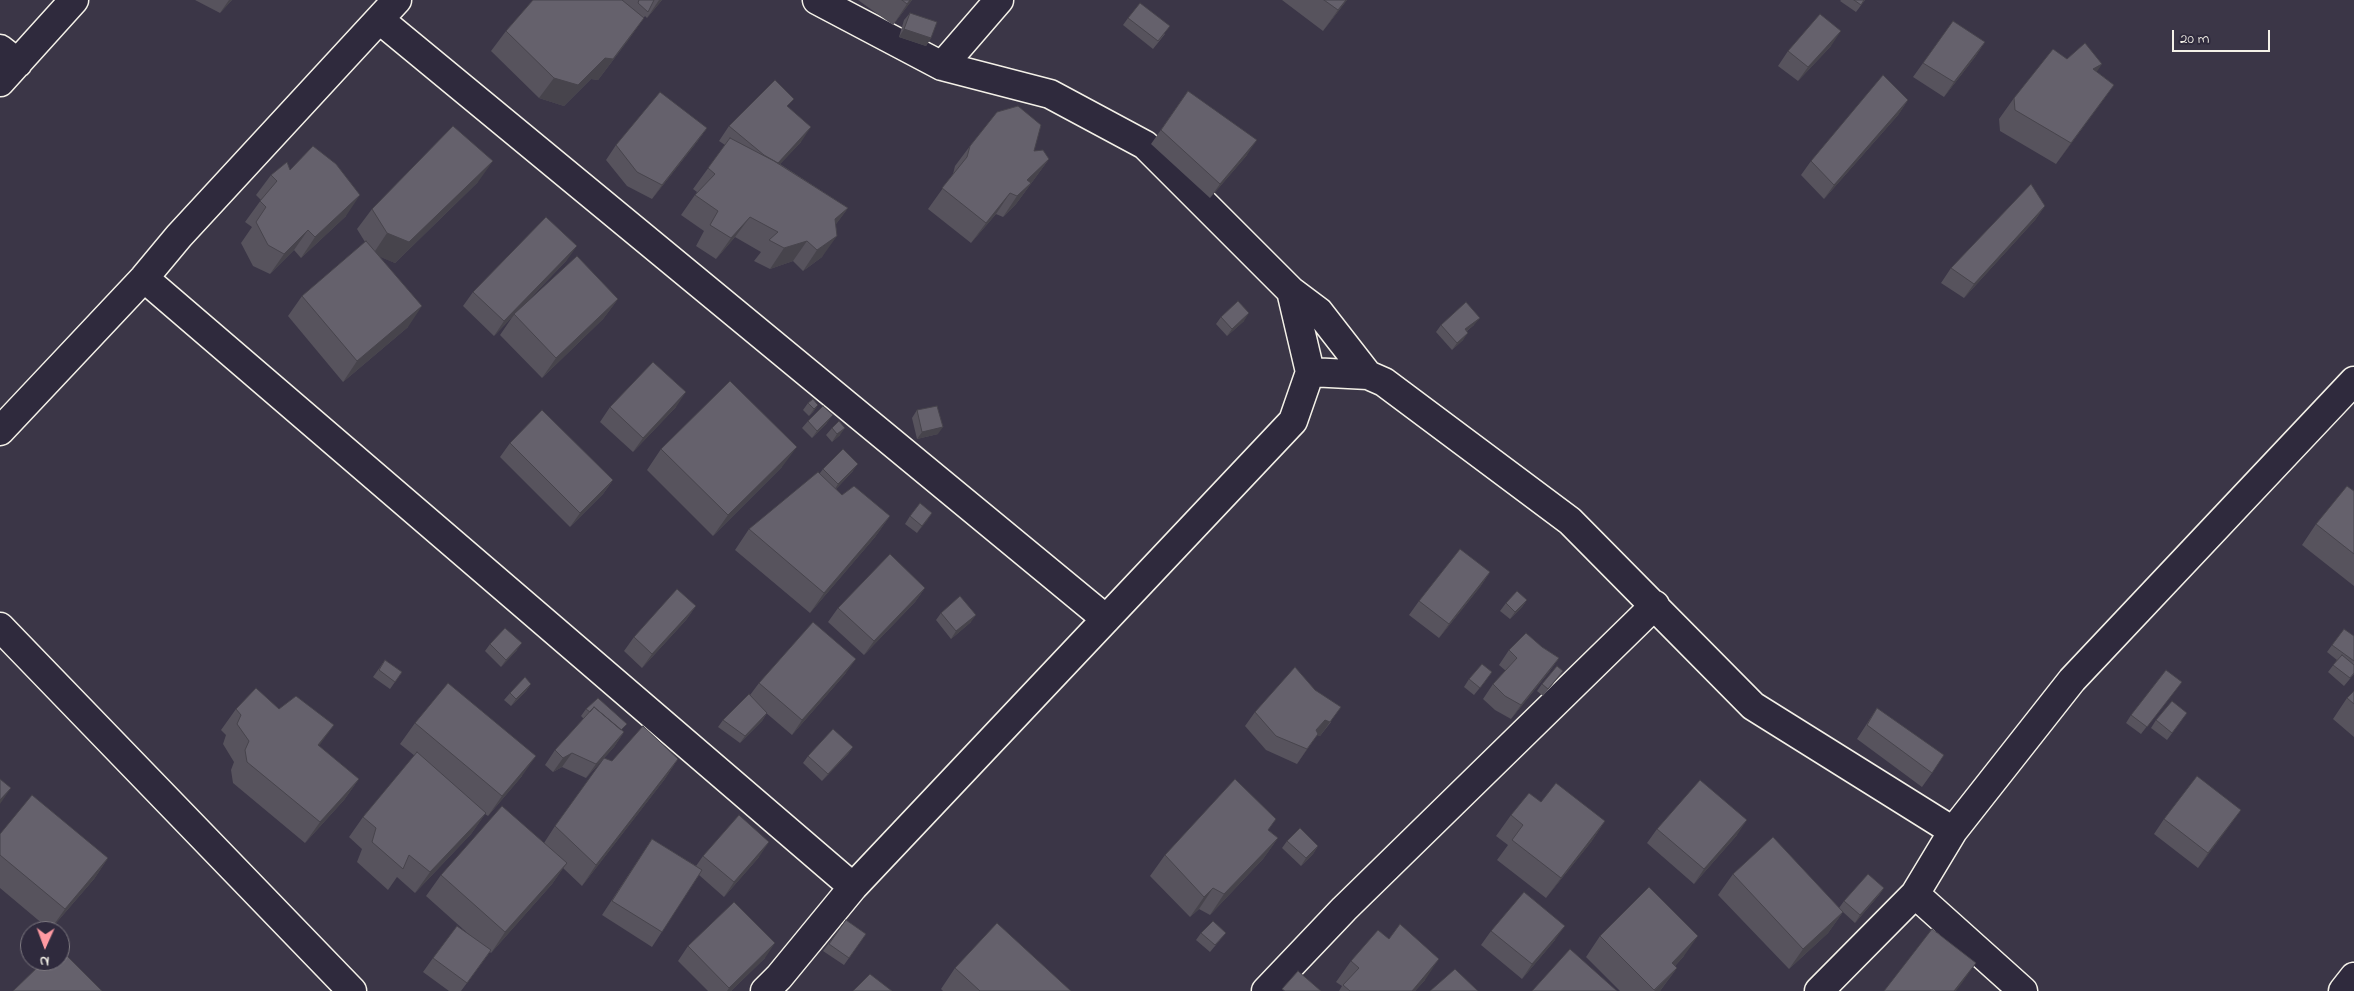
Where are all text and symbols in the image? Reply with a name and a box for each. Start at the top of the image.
scale bar [2174,20,2272,52]
text: 20 m [2180,28,2209,50]
north arrow [20,921,70,971]
text: N [39,950,50,971]

